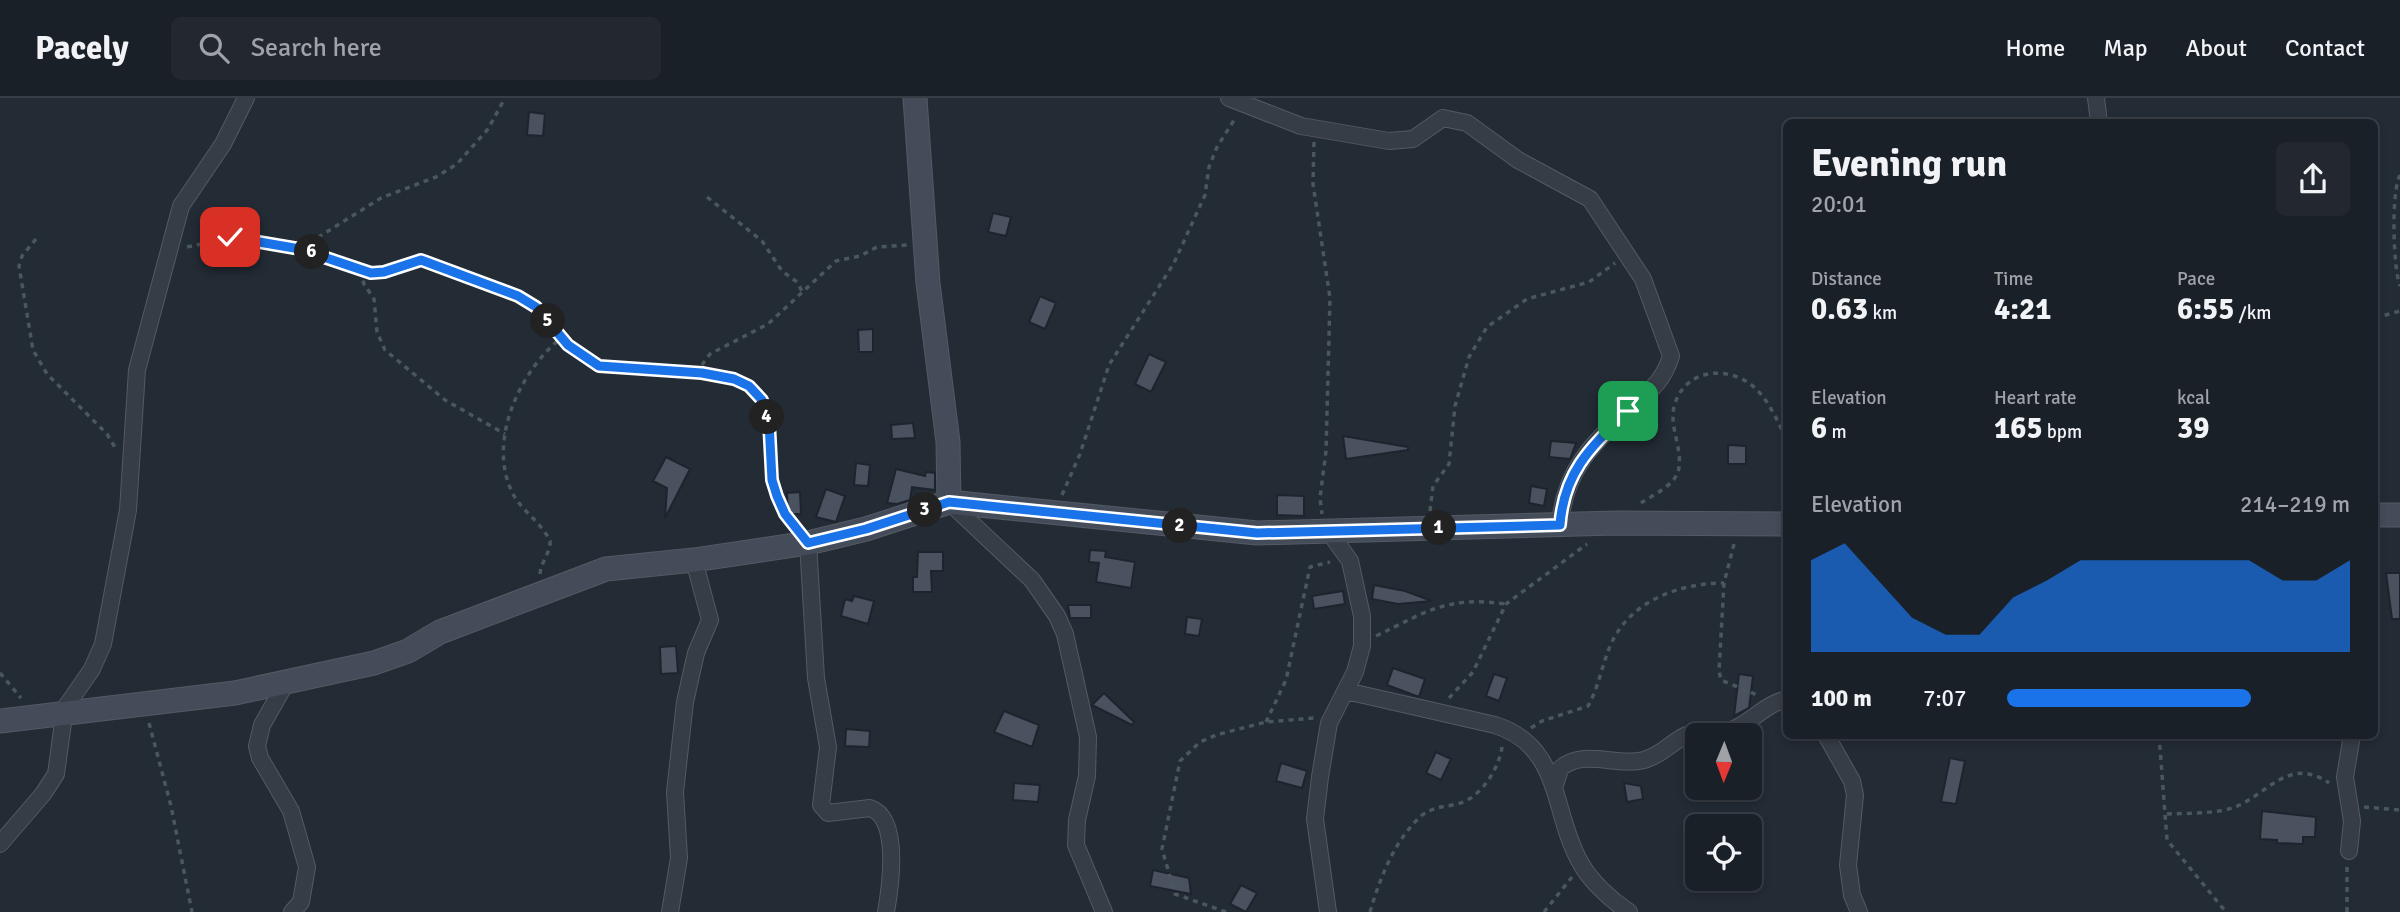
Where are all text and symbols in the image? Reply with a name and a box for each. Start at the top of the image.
search box [171,17,661,80]
text: Pacely [35,28,129,69]
icon: search [195,29,233,67]
text: Search here [251,32,382,64]
text: Home [2005,33,2065,63]
text: Map [2103,33,2148,63]
text: About [2186,33,2247,63]
text: Contact [2285,33,2365,63]
text: Evening run [1811,140,2007,187]
button: share [2276,142,2350,216]
text: 20:01 [1811,190,1867,219]
pin [200,207,260,267]
icon: check [211,218,249,256]
pin: 6 [294,234,330,270]
text: 6 [306,239,317,263]
text: Distance [1811,267,1882,291]
text: Time [1994,267,2033,291]
text: Pace [2177,267,2215,291]
text: 0.63 [1811,291,1868,328]
text: 4:21 [1994,291,2051,328]
text: 6:55 [2177,291,2234,328]
text: km [1868,301,1897,325]
text: /km [2234,301,2271,325]
pin: 5 [530,304,566,339]
text: 5 [542,308,553,332]
pin [1598,381,1658,441]
text: Elevation [1811,386,1887,410]
text: Heart rate [1994,386,2076,410]
text: kcal [2177,386,2210,410]
icon: arrive [1609,392,1647,430]
pin: 4 [750,400,784,434]
text: 4 [761,404,772,428]
text: 6 [1811,410,1827,447]
text: 165 [1994,410,2043,447]
text: 39 [2177,410,2209,447]
text: m [1827,420,1847,444]
text: bpm [2043,420,2082,444]
text: Elevation [1811,490,1903,519]
text: 214–219 m [2240,490,2350,519]
pin: 3 [908,492,942,528]
text: 3 [919,497,930,521]
pin: 2 [1162,508,1198,544]
pin: 1 [1422,510,1456,546]
text: 2 [1174,513,1185,537]
text: 1 [1433,515,1444,539]
text: 100 m [1811,684,1872,713]
text: 7:07 [1923,684,1966,713]
north arrow [1685,723,1762,800]
map controls [1685,723,1762,891]
button: locate [1685,814,1762,891]

